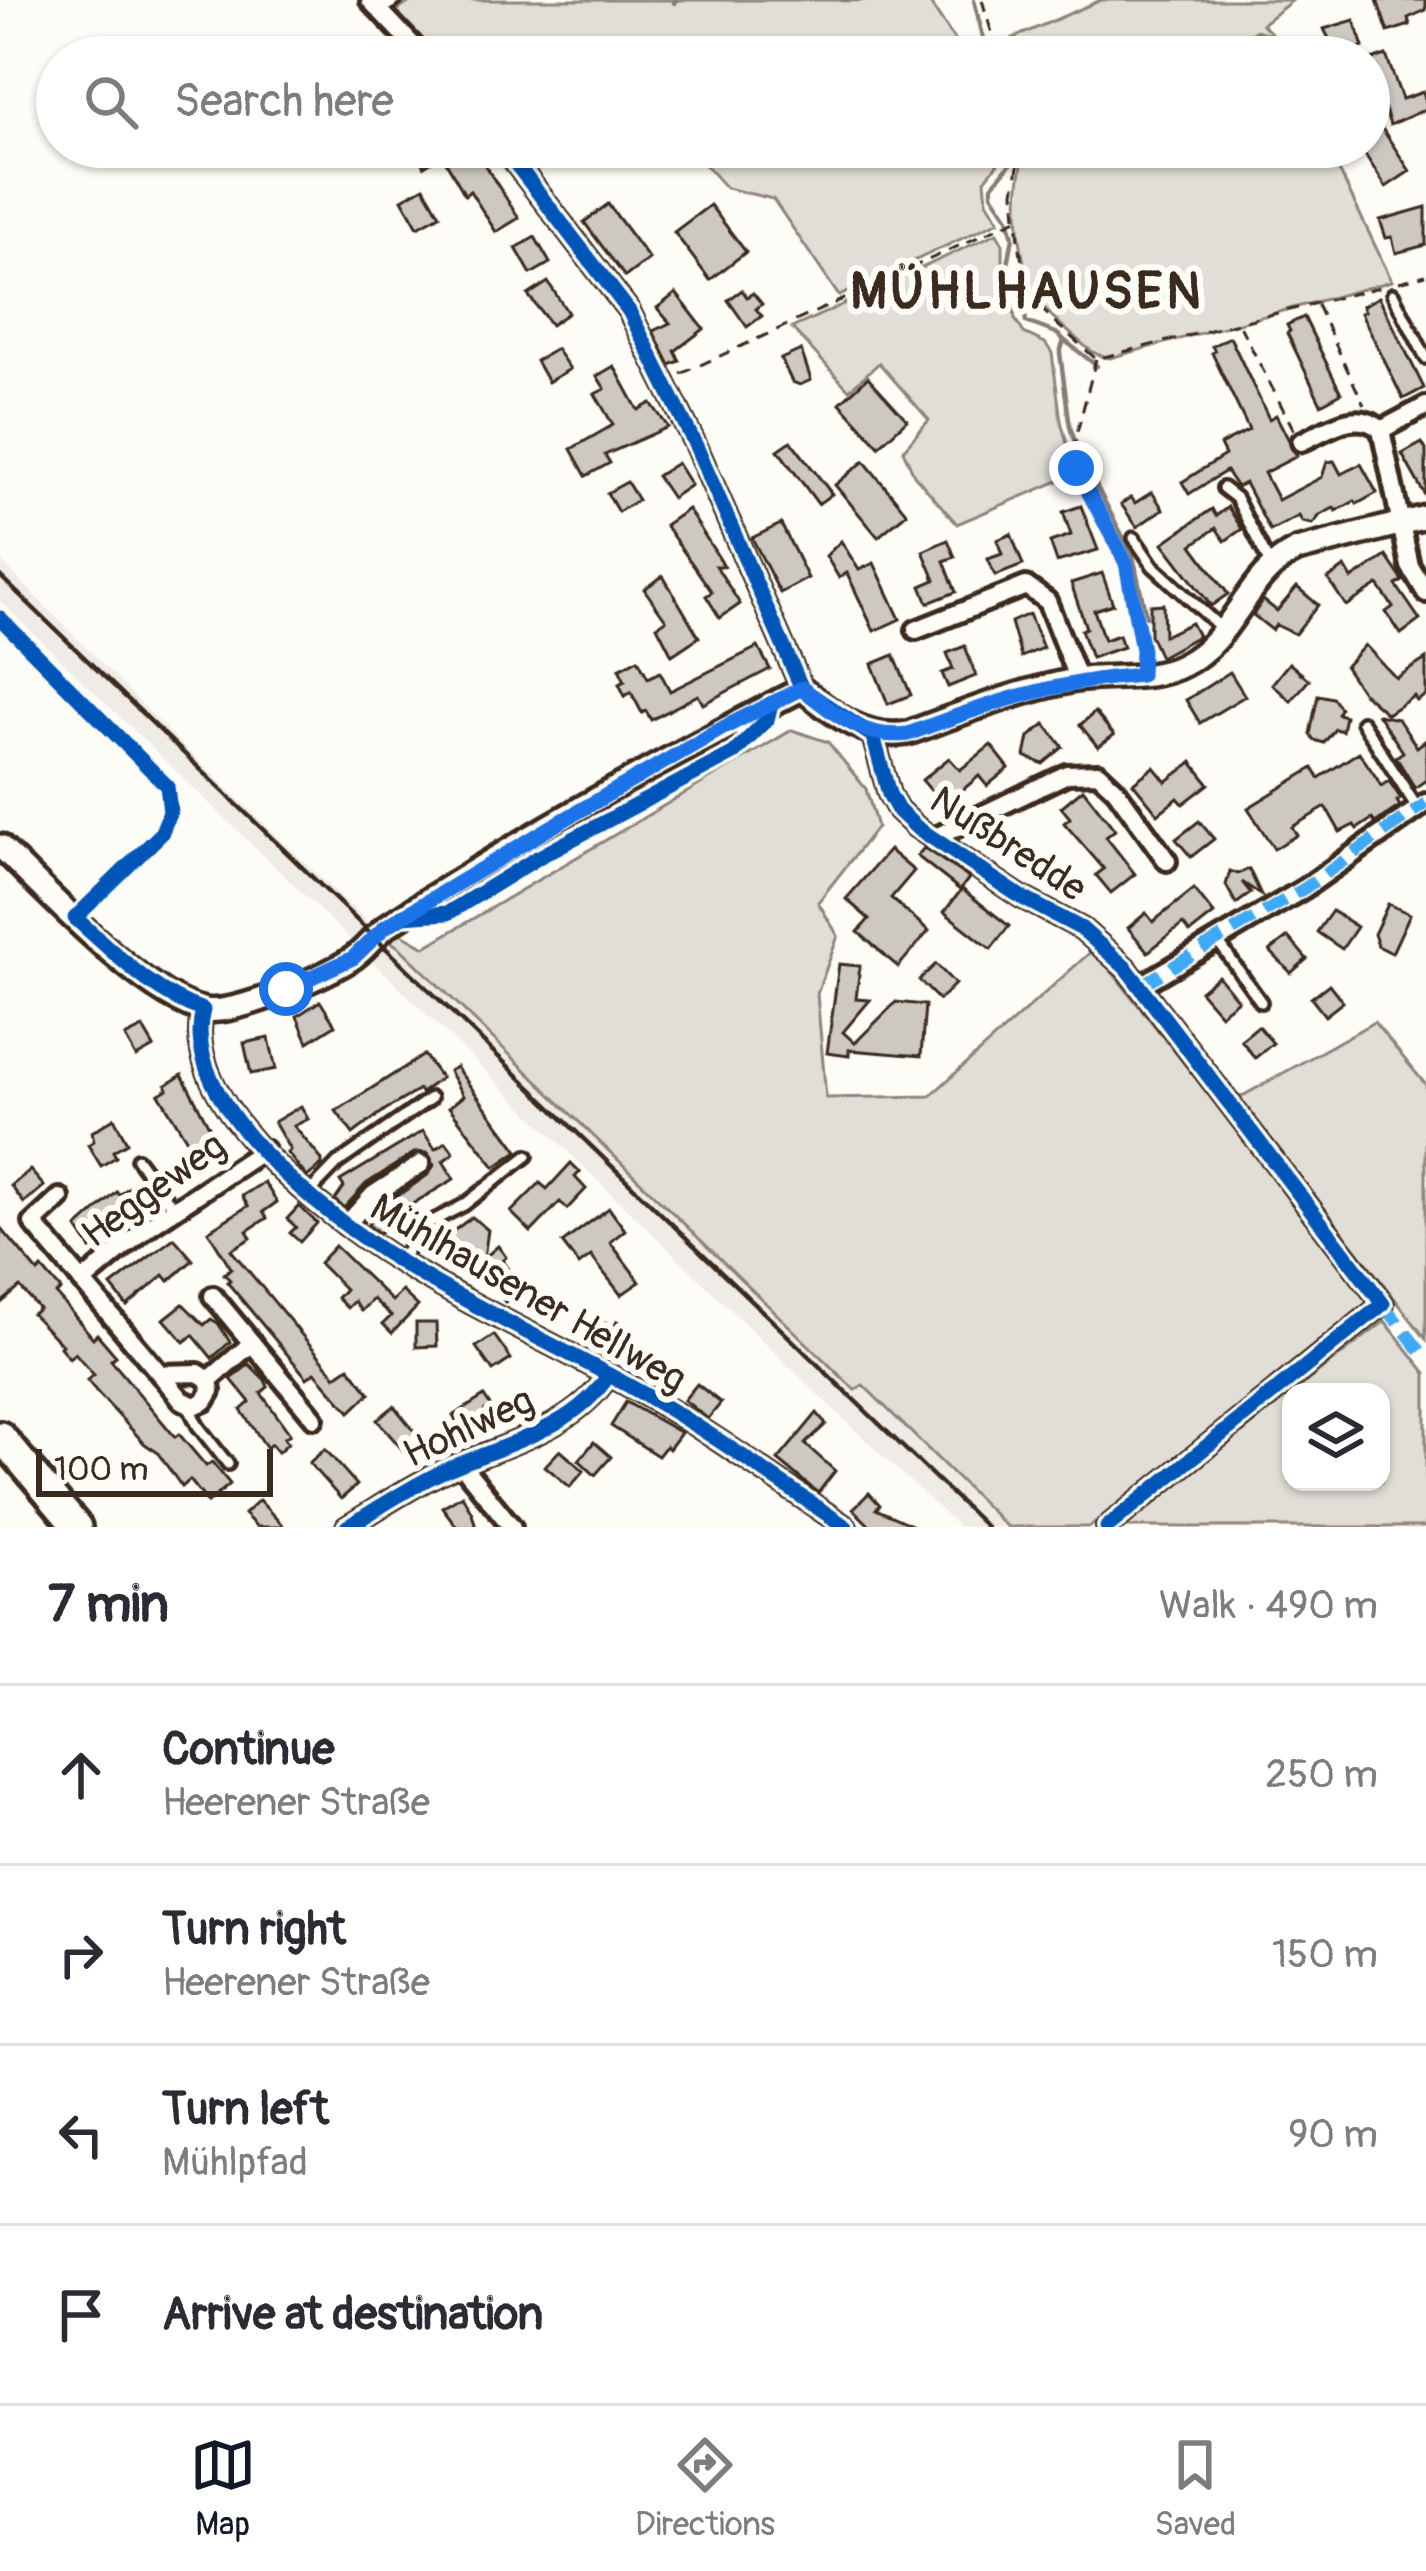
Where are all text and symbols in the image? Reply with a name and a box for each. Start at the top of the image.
search box [36,36,1390,168]
icon: search [78,69,144,135]
text: Search here [174,74,394,130]
district label: MÜHLHAUSEN [850,260,1204,324]
route end [1049,441,1103,495]
street label: Nußbredde [921,776,1096,913]
route start [259,962,313,1016]
street label: Heggeweg [72,1122,235,1259]
street label: Mühlhausener Hellweg [362,1183,695,1404]
street label: Hohlweg [396,1376,542,1479]
map controls [1282,1383,1390,1491]
button: layers [1282,1383,1390,1491]
scale bar [36,1443,273,1496]
text: 100 m [54,1449,148,1490]
text: 7 min [48,1573,169,1637]
text: Walk · 490 m [1159,1581,1378,1630]
text: Continue [162,1722,335,1778]
icon: ahead [48,1742,114,1808]
text: 250 m [1265,1750,1378,1799]
text: Heerener Straße [162,1778,430,1827]
text: Turn right [162,1902,346,1958]
icon: right [48,1922,114,1988]
text: 150 m [1272,1930,1378,1979]
text: Heerener Straße [162,1958,430,2007]
text: Turn left [162,2082,329,2138]
icon: left [48,2102,114,2168]
text: 90 m [1288,2110,1378,2159]
text: Mühlpfad [162,2138,308,2187]
icon: arrive [48,2282,114,2348]
text: Arrive at destination [162,2287,543,2343]
tab: Map [190,2432,256,2545]
tab: Directions [635,2432,775,2545]
tab: Saved [1154,2432,1236,2545]

